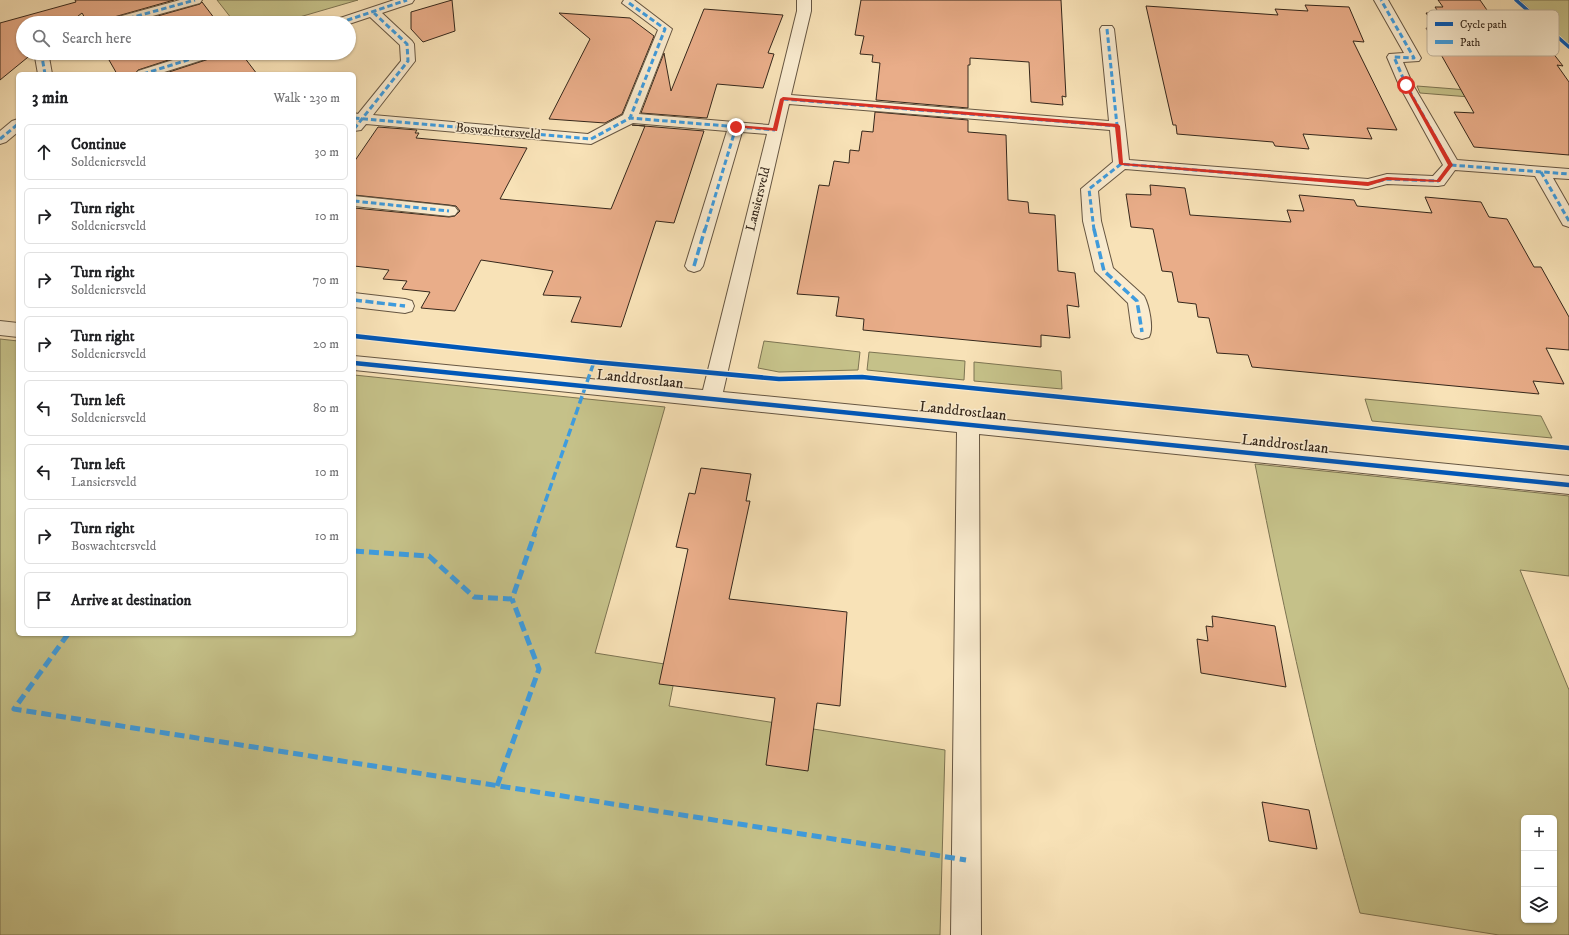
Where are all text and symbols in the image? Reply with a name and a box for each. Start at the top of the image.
legend [1427,10,1559,56]
search box [16,16,356,60]
text: Cycle path [1460,18,1507,32]
icon: search [30,27,52,49]
text: Search here [62,29,131,48]
text: Path [1460,36,1481,50]
route start [1397,76,1415,94]
text: 3 min [32,87,68,109]
text: Walk · 230 m [274,90,340,106]
route end [727,118,745,136]
street label: Boswachtersveld [455,119,542,143]
text: Continue [71,135,126,154]
icon: ahead [33,141,55,163]
text: 30 m [315,144,339,160]
text: Soldeniersveld [71,154,146,170]
street label: Lansiersveld [742,165,774,233]
text: Turn right [71,199,134,218]
icon: right [33,205,55,227]
text: 10 m [315,208,339,224]
text: Soldeniersveld [71,218,146,234]
text: Turn right [71,263,134,282]
icon: right [33,269,55,291]
text: 70 m [313,272,339,288]
text: Soldeniersveld [71,282,146,298]
text: Turn right [71,327,134,346]
icon: right [33,333,55,355]
text: 20 m [313,336,339,352]
text: Soldeniersveld [71,346,146,362]
street label: Landdrostlaan [595,365,685,393]
text: Turn left [71,391,125,410]
icon: left [33,397,55,419]
street label: Landdrostlaan [918,397,1008,425]
text: 80 m [313,400,339,416]
text: Soldeniersveld [71,410,146,426]
street label: Landdrostlaan [1240,430,1330,458]
text: Turn left [71,455,125,474]
icon: left [33,461,55,483]
text: 10 m [315,464,339,480]
text: Lansiersveld [71,474,136,490]
text: Turn right [71,519,134,538]
icon: right [33,525,55,547]
text: 10 m [315,528,339,544]
text: Boswachtersveld [71,538,156,554]
icon: arrive [33,589,55,611]
text: Arrive at destination [71,591,191,610]
map controls [1521,815,1557,923]
button: + [1521,815,1557,851]
button: − [1521,851,1557,887]
button: layers [1521,887,1557,923]

